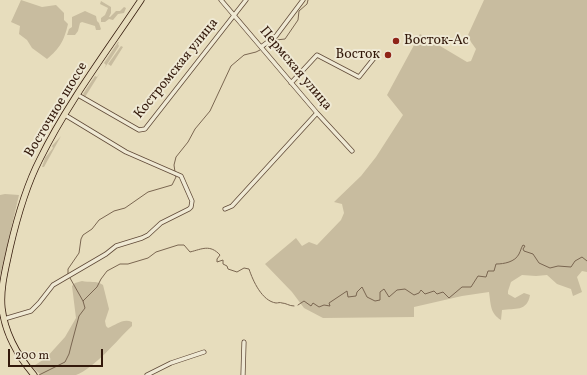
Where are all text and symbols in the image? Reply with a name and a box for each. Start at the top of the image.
street label: Костромская улица [131,15,223,123]
street label: Пермская улица [255,24,335,114]
place label: Восток-Ас [404,33,469,49]
marker: Восток-Ас [391,36,401,46]
place label: Восток [336,47,380,63]
marker: Восток [383,50,393,60]
street label: Восточное шоссе [22,59,92,161]
scale bar [10,341,105,367]
text: 200 m [15,348,49,364]

